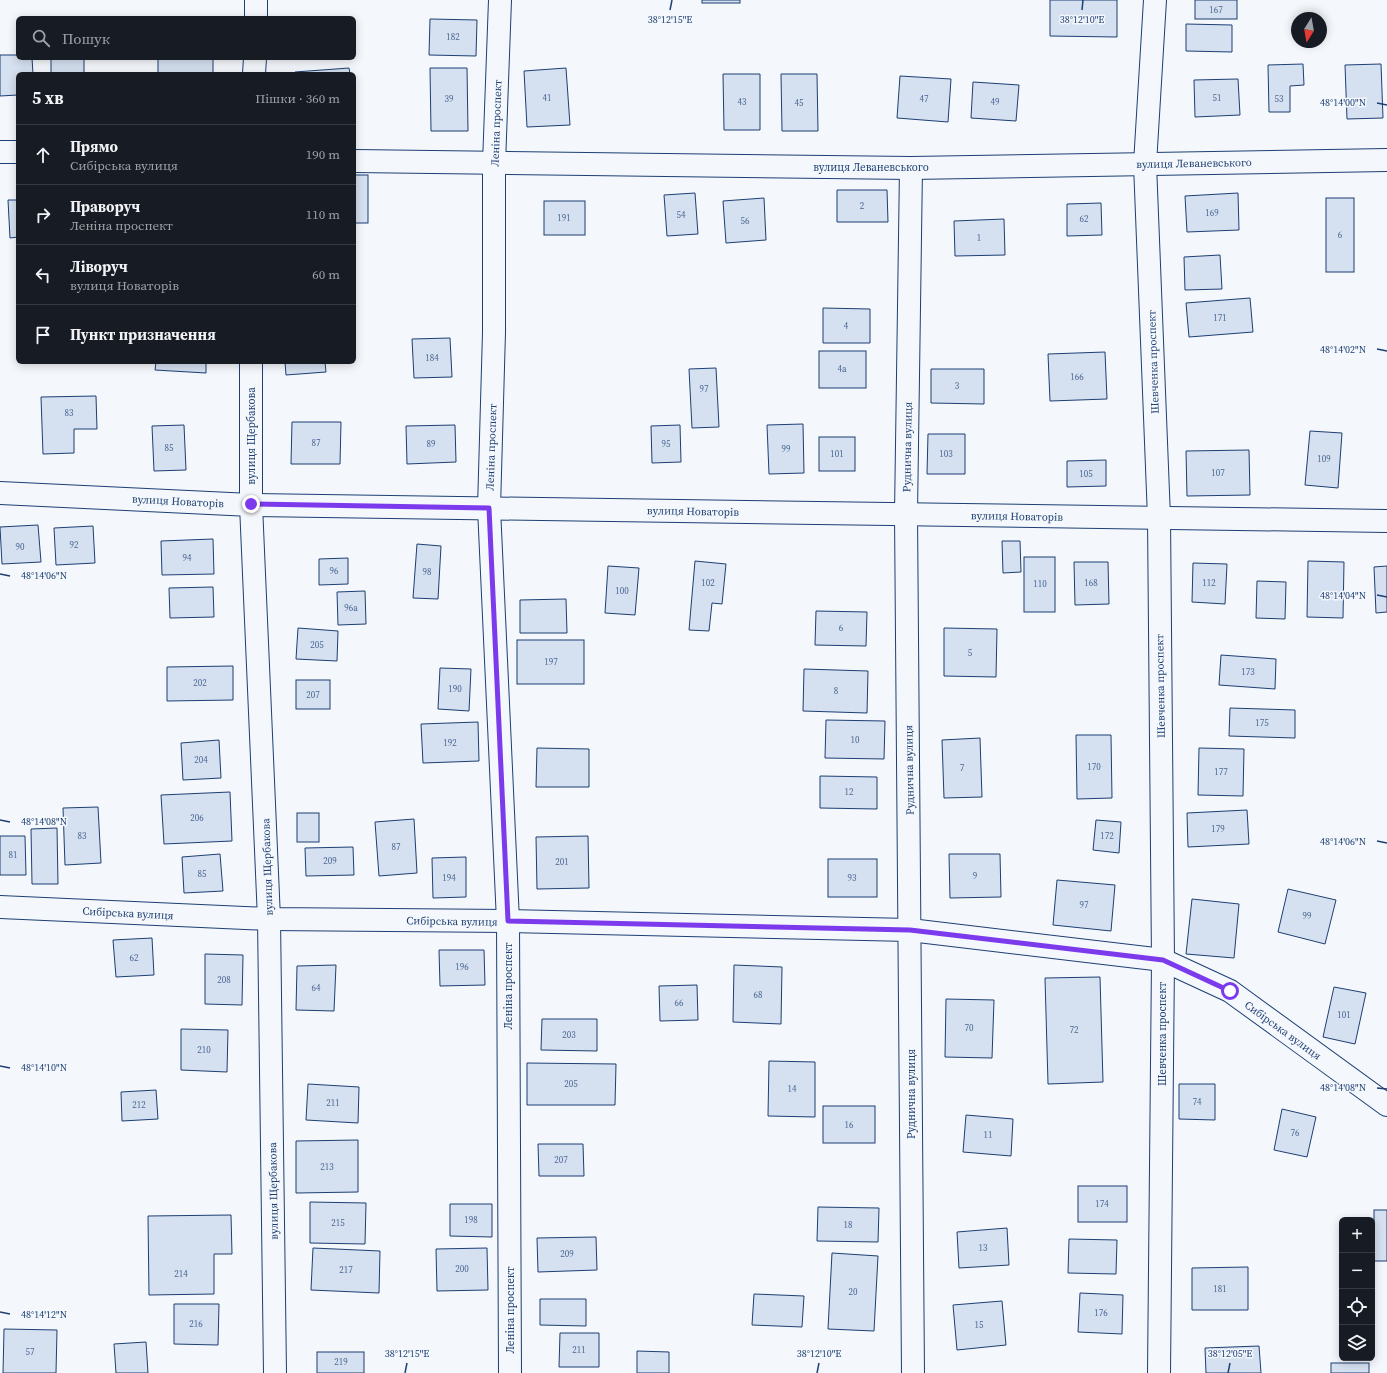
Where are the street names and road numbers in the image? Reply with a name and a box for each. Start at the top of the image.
street label: Леніна проспект [487,79,506,167]
street label: вулиця Леваневського [1136,155,1252,172]
street label: вулиця Леваневського [813,160,929,175]
street label: Шевченка проспект [1144,310,1163,414]
street label: вулиця Щербакова [244,387,259,485]
street label: Руднична вулиця [899,402,916,492]
street label: Леніна проспект [482,403,501,491]
street label: вулиця Новаторів [132,492,225,511]
street label: вулиця Новаторів [647,503,739,520]
street label: вулиця Новаторів [971,508,1063,525]
street label: Шевченка проспект [1152,634,1169,738]
street label: Руднична вулиця [901,725,918,815]
street label: вулиця Щербакова [258,818,277,916]
street label: Сибірська вулиця [82,904,174,923]
street label: Сибірська вулиця [406,913,498,930]
street label: Леніна проспект [501,942,516,1030]
street label: Шевченка проспект [1155,982,1170,1086]
street label: Сибірська вулиця [1241,997,1324,1063]
street label: Руднична вулиця [904,1049,919,1139]
street label: вулиця Щербакова [265,1142,282,1240]
street label: Леніна проспект [503,1266,518,1354]

